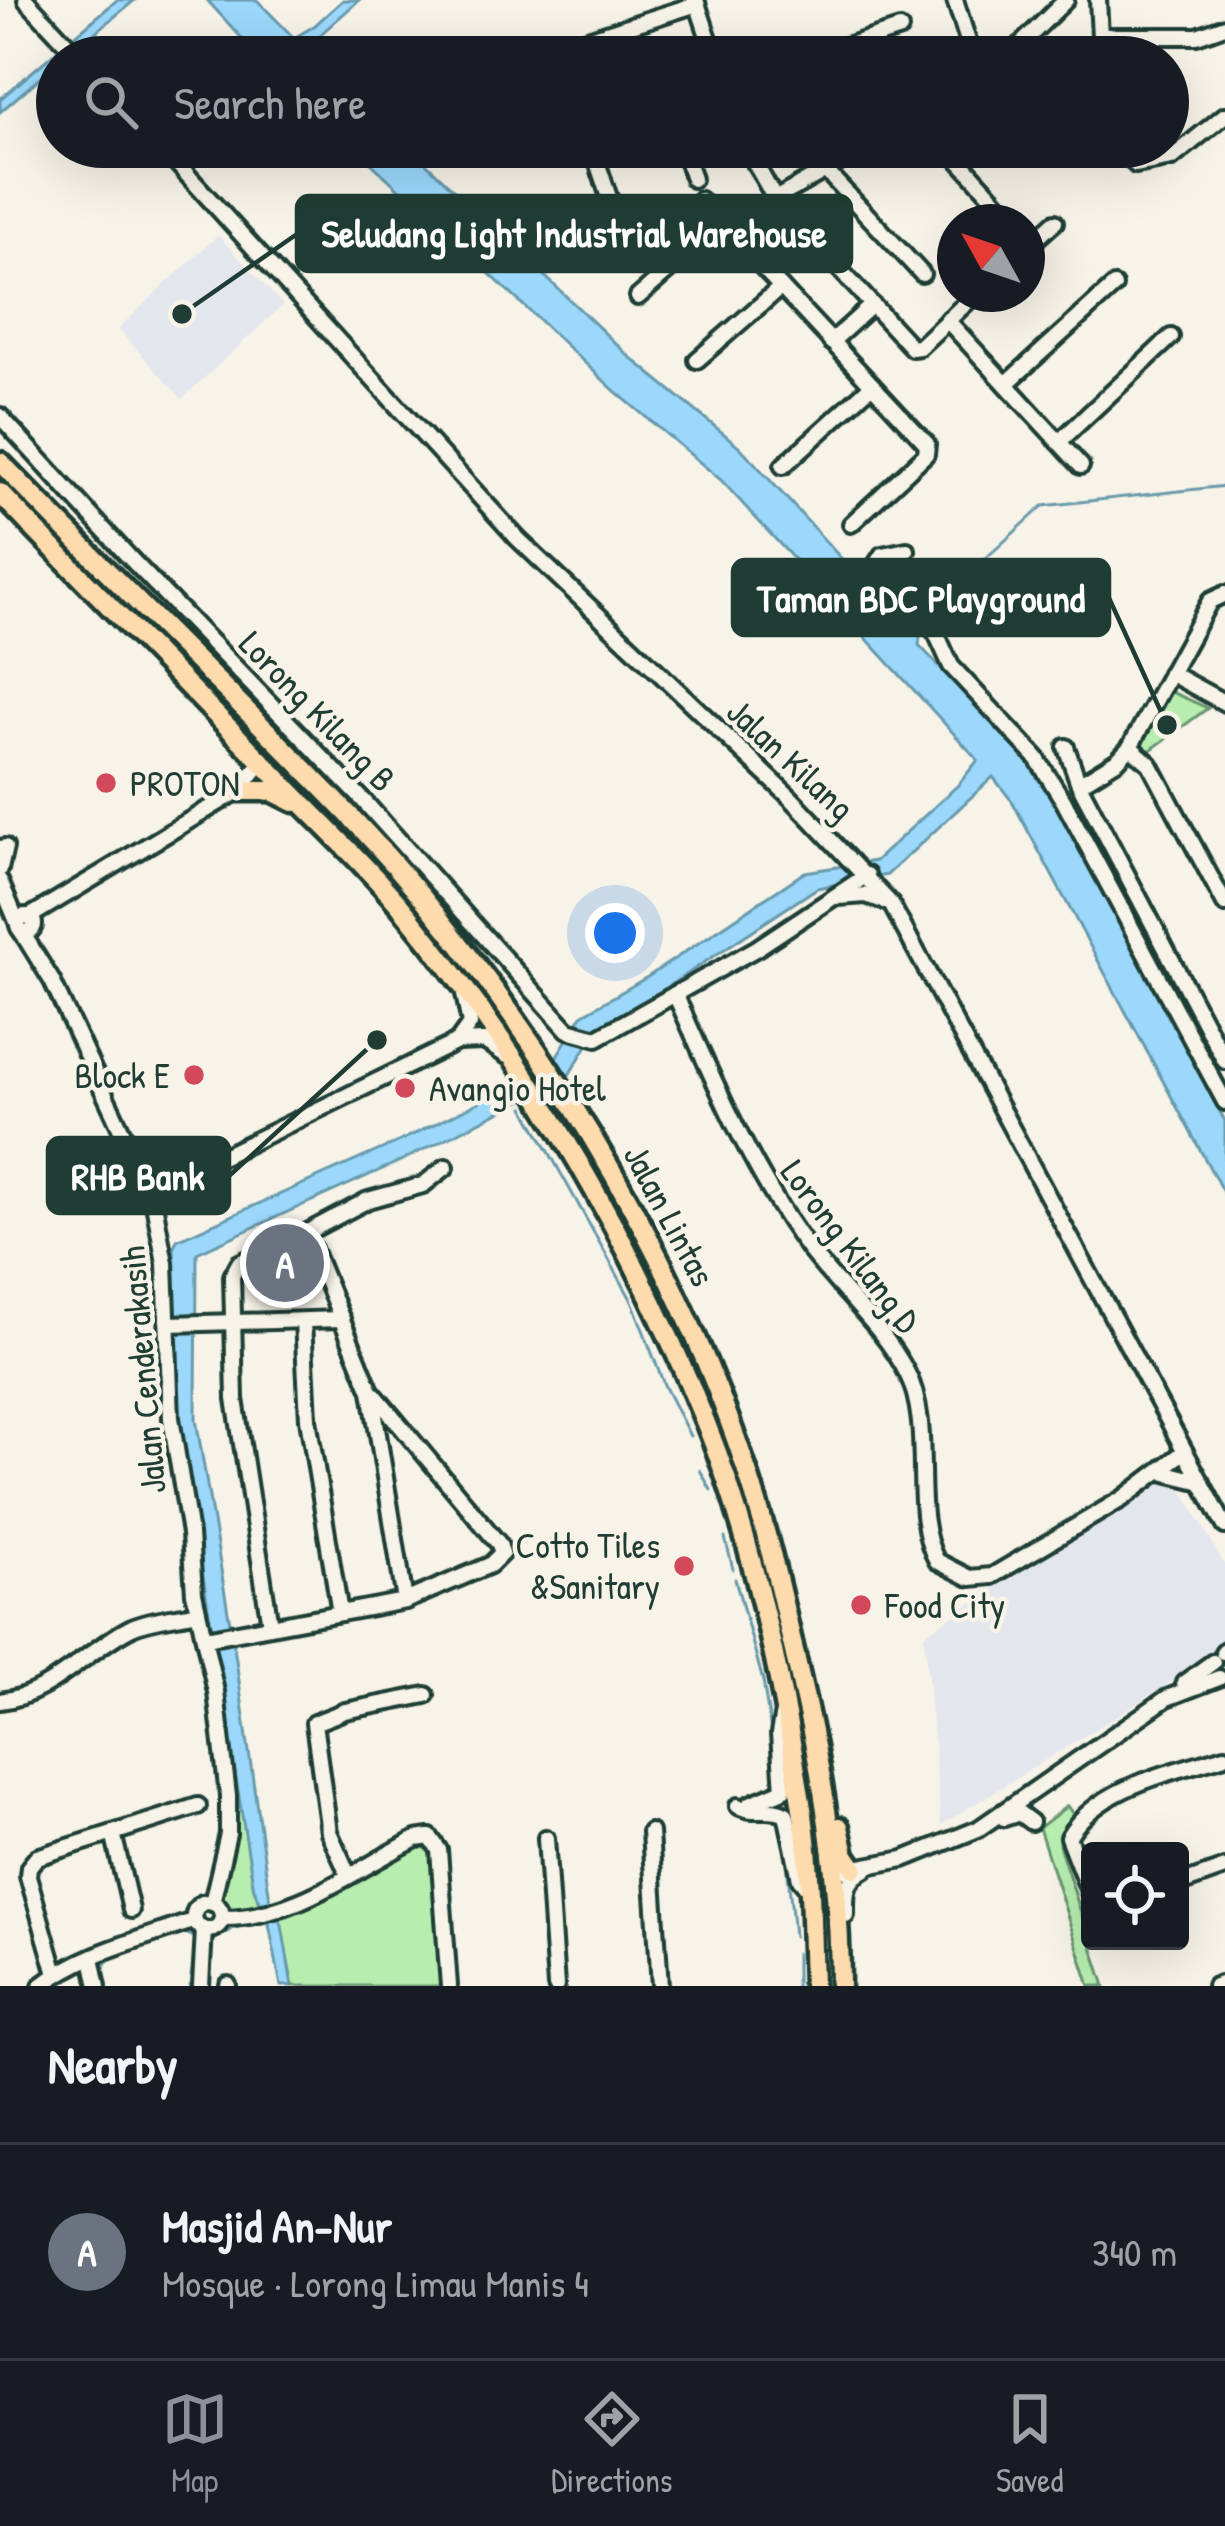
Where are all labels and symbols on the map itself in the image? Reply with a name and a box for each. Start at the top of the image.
callout: Seludang Light Industrial Warehouse [297,196,851,271]
north arrow [937,204,1045,312]
text: Seludang Light Industrial Warehouse [321,206,827,260]
callout: Taman BDC Playground [733,560,1109,635]
text: Taman BDC Playground [756,571,1086,625]
street label: Lorong Kilang B [229,619,408,802]
street label: Jalan Kilang [717,687,866,831]
place label: PROTON [130,758,240,807]
marker: PROTON [93,770,119,796]
your location [585,903,645,963]
place label: Block E [75,1050,170,1099]
marker: Block E [181,1062,207,1088]
place label: Avangio Hotel [429,1063,606,1112]
marker: Avangio Hotel [392,1075,418,1101]
street label: Jalan Lintas [613,1135,728,1294]
callout: RHB Bank [48,1138,229,1213]
text: RHB Bank [71,1149,206,1202]
street label: Lorong Kilang D [770,1149,933,1342]
pin: A [246,1218,324,1308]
street label: Jalan Cenderakasih [106,1244,177,1496]
place label: Cotto Tiles &Sanitary [516,1520,660,1610]
marker: Cotto Tiles &Sanitary [671,1553,697,1579]
place label: Food City [884,1580,1005,1629]
marker: Food City [848,1592,874,1618]

